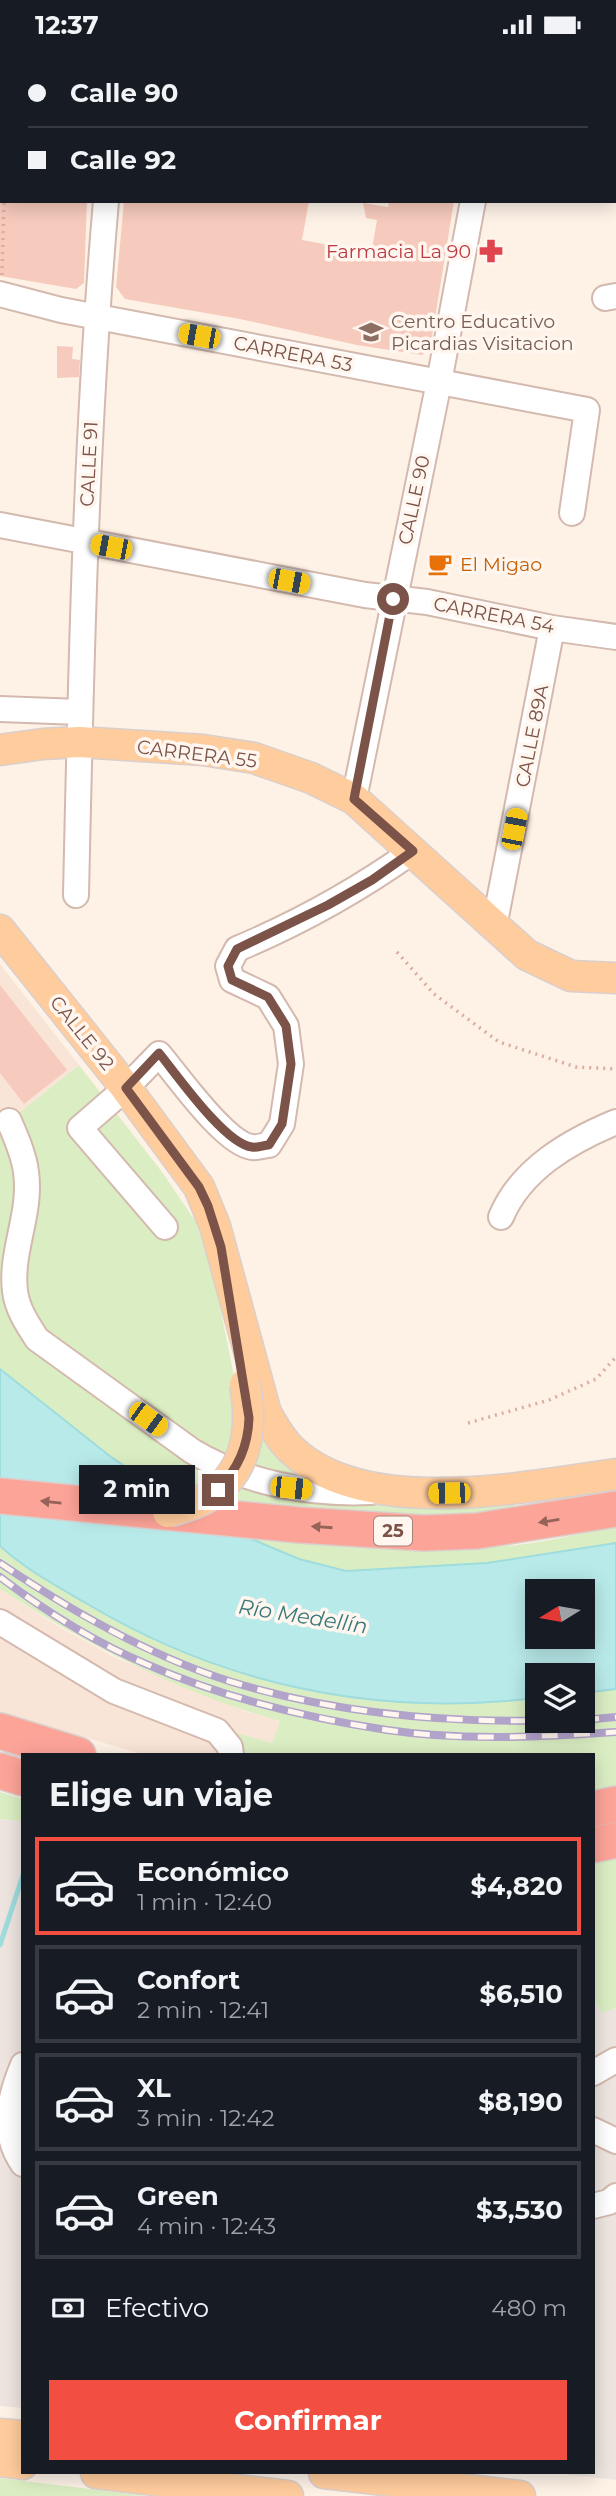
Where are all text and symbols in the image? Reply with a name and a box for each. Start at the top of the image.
text: 12:37 [35,9,99,41]
text: Calle 90 [70,77,178,109]
text: Calle 92 [70,144,176,176]
pharmacy icon: Farmacia La 90 [477,237,505,265]
place label: Farmacia La 90 [326,240,471,263]
place label: Centro Educativo Picardias Visitacion [391,310,574,355]
school or university icon: Centro Educativo Picardias Visitacion [357,318,385,346]
car [177,322,222,350]
street label: CARRERA 53 [232,331,354,377]
street label: CALLE 91 [75,421,103,507]
street label: CALLE 90 [393,453,435,547]
car [89,533,134,561]
cafe icon: El Migao [426,550,454,578]
place label: El Migao [460,553,542,576]
car [267,567,312,595]
route start [377,583,409,615]
street label: CARRERA 54 [432,592,557,638]
street label: CALLE 89A [511,682,553,789]
street label: CARRERA 55 [136,735,259,773]
car [500,806,529,852]
street label: CALLE 92 [45,991,119,1075]
car [125,1398,172,1440]
callout: 2 min [78,1465,194,1515]
route end [202,1474,234,1506]
text: 2 min [103,1475,171,1503]
car [270,1475,313,1501]
car [428,1482,471,1504]
one-way arrow [40,1496,62,1507]
one-way arrow [538,1516,560,1527]
road number: 25 [374,1517,412,1546]
one-way arrow [311,1521,333,1532]
north arrow [525,1579,595,1649]
map controls [525,1579,595,1733]
water label: Río Medellín [237,1593,369,1639]
button: layers [525,1663,595,1733]
text: Elige un viaje [49,1775,273,1814]
icon: car [53,1855,116,1918]
text: Económico [137,1856,289,1888]
text: $4,820 [470,1870,563,1902]
text: 1 min · 12:40 [137,1888,272,1916]
icon: car [53,1963,116,2026]
text: Confort [137,1964,240,1996]
text: $6,510 [479,1978,563,2010]
text: 2 min · 12:41 [137,1996,269,2024]
icon: car [53,2071,116,2134]
text: XL [137,2072,171,2104]
text: $8,190 [478,2086,563,2118]
text: 3 min · 12:42 [137,2104,274,2132]
icon: car [53,2179,116,2242]
text: Green [137,2180,219,2212]
text: $3,530 [476,2194,563,2226]
text: 4 min · 12:43 [137,2212,276,2240]
icon: cash [49,2289,87,2327]
text: Efectivo [105,2292,209,2324]
text: 480 m [491,2294,567,2322]
button: Confirmar [49,2380,567,2460]

